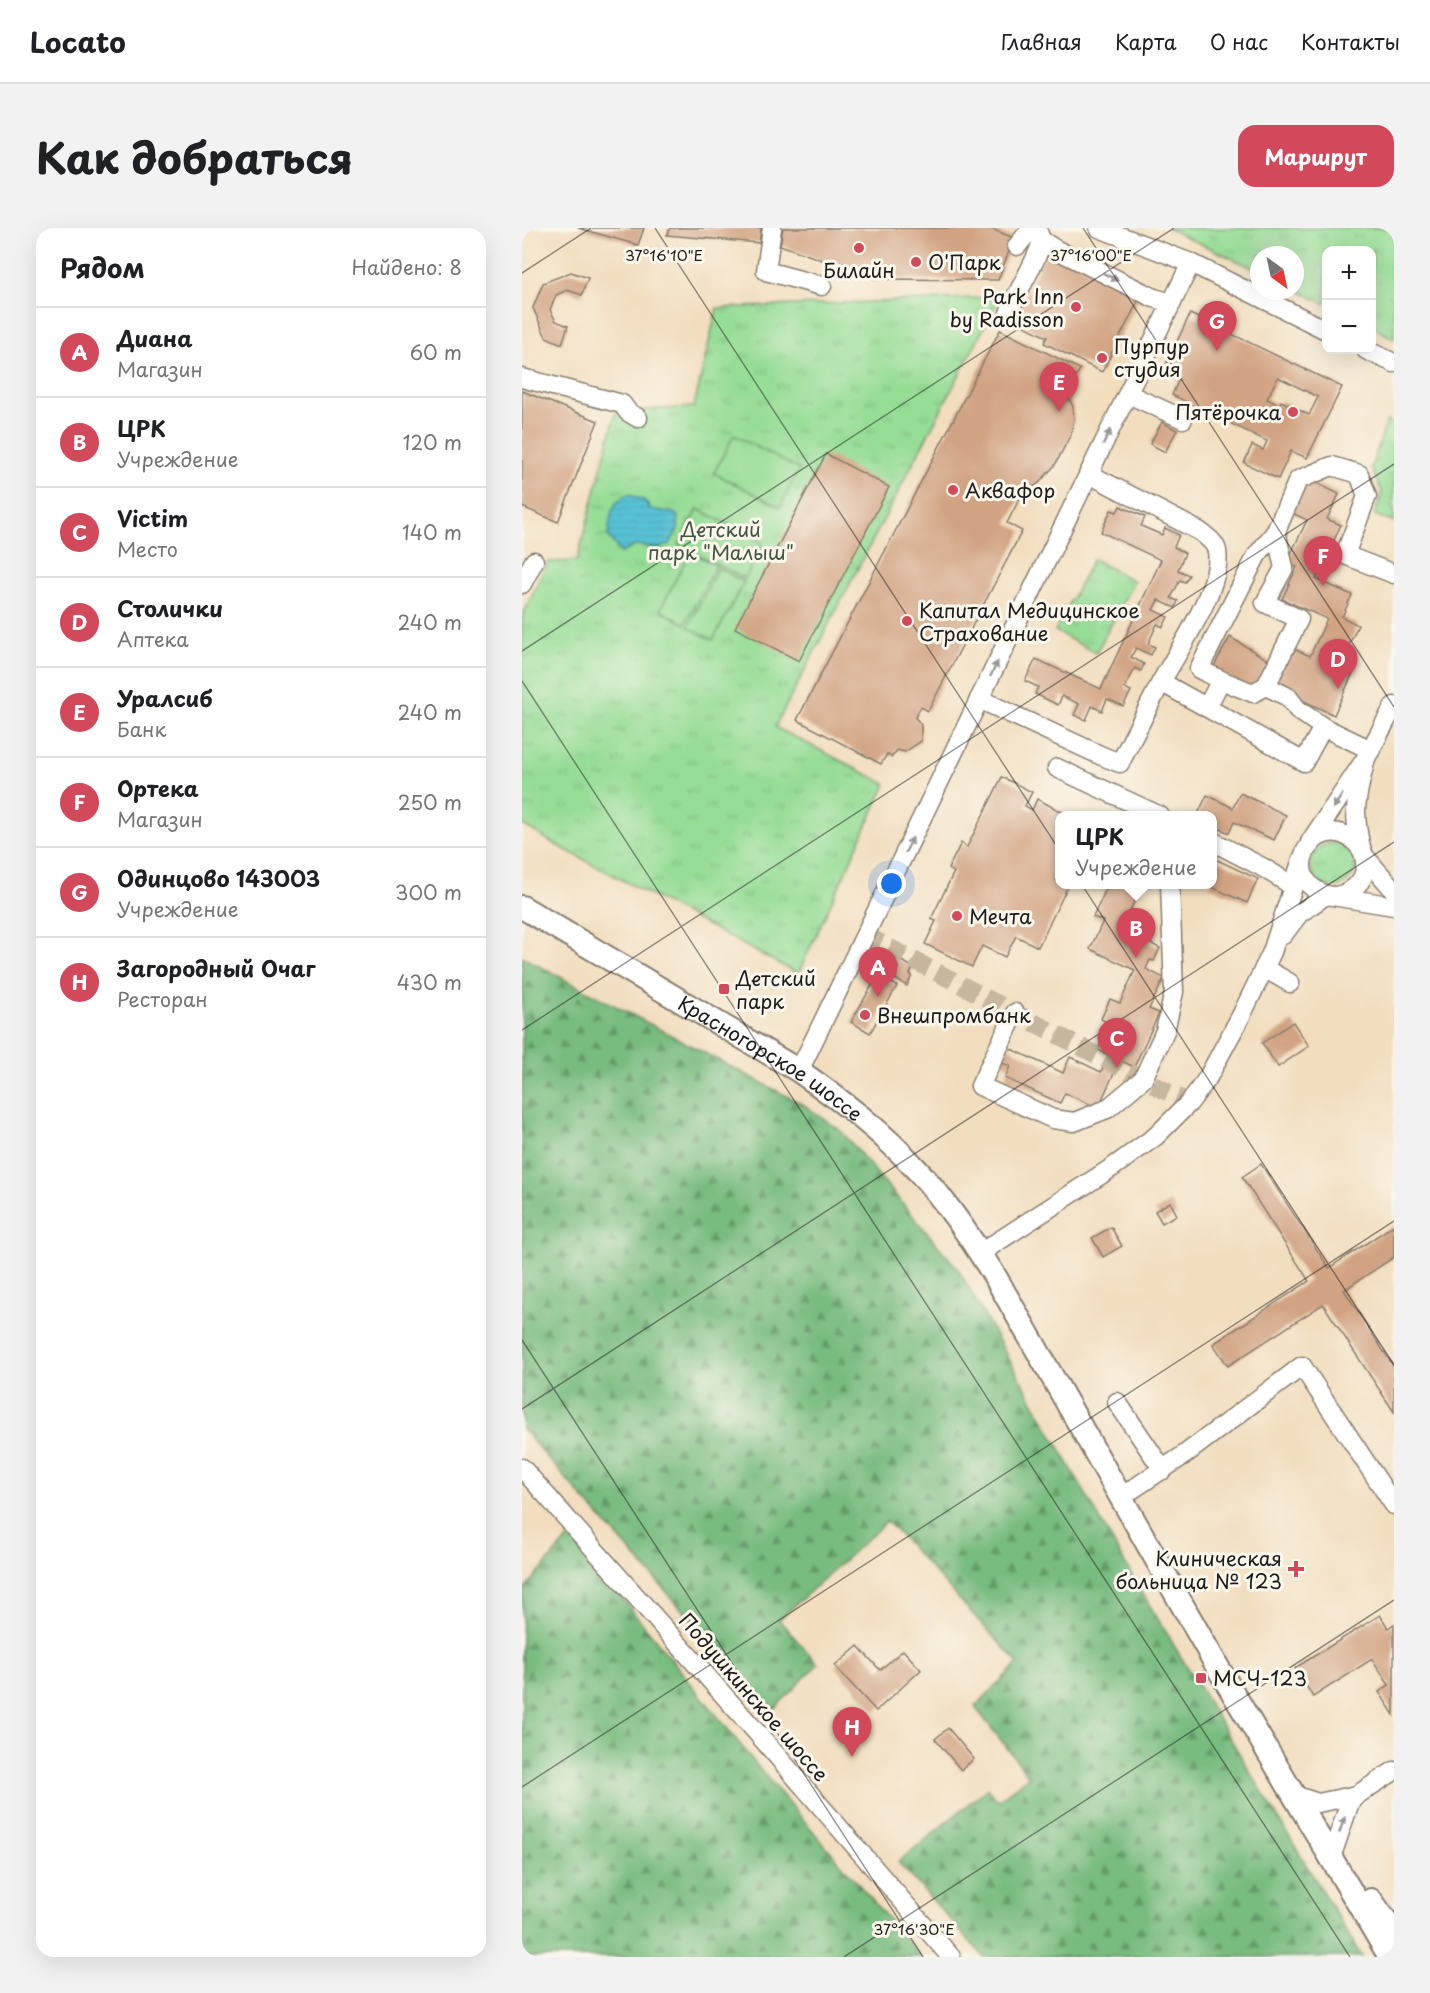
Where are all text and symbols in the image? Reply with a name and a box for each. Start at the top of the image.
text: Locato [30,20,126,63]
text: Главная [1001,25,1082,57]
text: Карта [1115,25,1177,57]
text: О нас [1210,25,1268,57]
text: Контакты [1301,25,1400,57]
text: Как добраться [36,125,353,188]
button: Маршрут [1238,125,1394,187]
marker: Билайн [852,241,866,255]
text: 37°16'10"E [625,243,703,266]
text: 37°16'00"E [1050,243,1132,266]
north arrow [1250,246,1304,300]
map controls [1322,246,1376,354]
button: + [1322,246,1376,300]
place label: О'Парк [928,247,1001,277]
text: Рядом [60,248,145,287]
text: Найдено: 8 [352,252,462,282]
place label: Билайн [823,255,895,285]
marker: О'Парк [909,255,923,269]
one-way arrow [1103,272,1120,282]
place label: Park Inn by Radisson [950,281,1064,334]
marker: Park Inn by Radisson [1069,300,1083,314]
button: − [1322,300,1376,354]
pin: G [1198,302,1236,351]
text: Диана [117,321,192,354]
place label: Пурпур студия [1114,331,1189,384]
text: A [72,337,87,367]
text: 60 m [410,337,462,367]
marker: Пурпур студия [1095,351,1109,365]
text: Магазин [117,354,203,384]
pin: E [1040,362,1078,412]
place label: Пятёрочка [1175,397,1281,427]
marker: Пятёрочка [1286,405,1300,419]
text: ЦРК [117,411,166,444]
text: B [73,427,86,457]
text: 120 m [403,427,462,457]
one-way arrow [1101,428,1111,446]
text: Учреждение [117,444,238,474]
place label: Аквафор [965,475,1055,505]
marker: Аквафор [946,483,960,497]
text: Victim [117,501,188,534]
park label: Детский парк "Малыш" [648,514,794,567]
text: C [72,517,87,547]
text: 140 m [402,517,462,547]
text: Место [117,534,178,564]
pin: F [1304,536,1342,586]
text: Столички [117,591,223,624]
place label: Капитал Медицинское Страхование [919,595,1140,648]
text: D [72,607,87,637]
text: 240 m [397,607,462,637]
marker: Капитал Медицинское Страхование [900,614,914,628]
text: Аптека [117,624,189,654]
pin: D [1318,640,1358,689]
one-way arrow [989,661,999,678]
text: Уралсиб [117,681,213,714]
text: E [73,697,86,727]
text: 240 m [397,697,462,727]
text: Банк [117,714,166,744]
text: Ортека [117,771,199,804]
text: F [74,787,85,817]
text: 250 m [398,787,462,817]
one-way arrow [1332,793,1343,809]
text: Магазин [117,804,203,834]
popup [1055,811,1217,889]
text: ЦРК [1075,819,1124,852]
one-way arrow [904,836,913,853]
text: Учреждение [1075,852,1197,882]
text: Одинцово 143003 [117,861,320,894]
your location [877,869,906,898]
text: G [71,877,88,907]
text: 300 m [395,877,462,907]
text: Учреждение [117,894,238,924]
place label: Мечта [969,901,1032,931]
pin: B [1116,908,1156,958]
marker: Мечта [950,909,964,923]
pin: A [858,948,898,997]
text: Загородный Очаг [117,951,315,984]
place label: Детский парк [735,963,816,1016]
text: H [72,967,87,997]
text: 430 m [397,967,462,997]
marker: Детский парк [717,982,731,996]
text: Ресторан [117,984,208,1014]
street label: Красногорское шоссе [673,988,869,1128]
place label: Внешпромбанк [877,1000,1031,1030]
marker: Внешпромбанк [858,1008,872,1022]
pin: C [1098,1018,1136,1068]
place label: Клиническая больница № 123 [1115,1543,1282,1596]
marker: Клиническая больница № 123 [1287,1560,1305,1578]
street label: Подушкинское шоссе [672,1606,836,1788]
place label: МСЧ-123 [1213,1663,1307,1693]
marker: МСЧ-123 [1194,1671,1208,1685]
pin: H [832,1708,872,1757]
one-way arrow [1337,1816,1347,1834]
text: 37°16'30"E [873,1917,955,1940]

